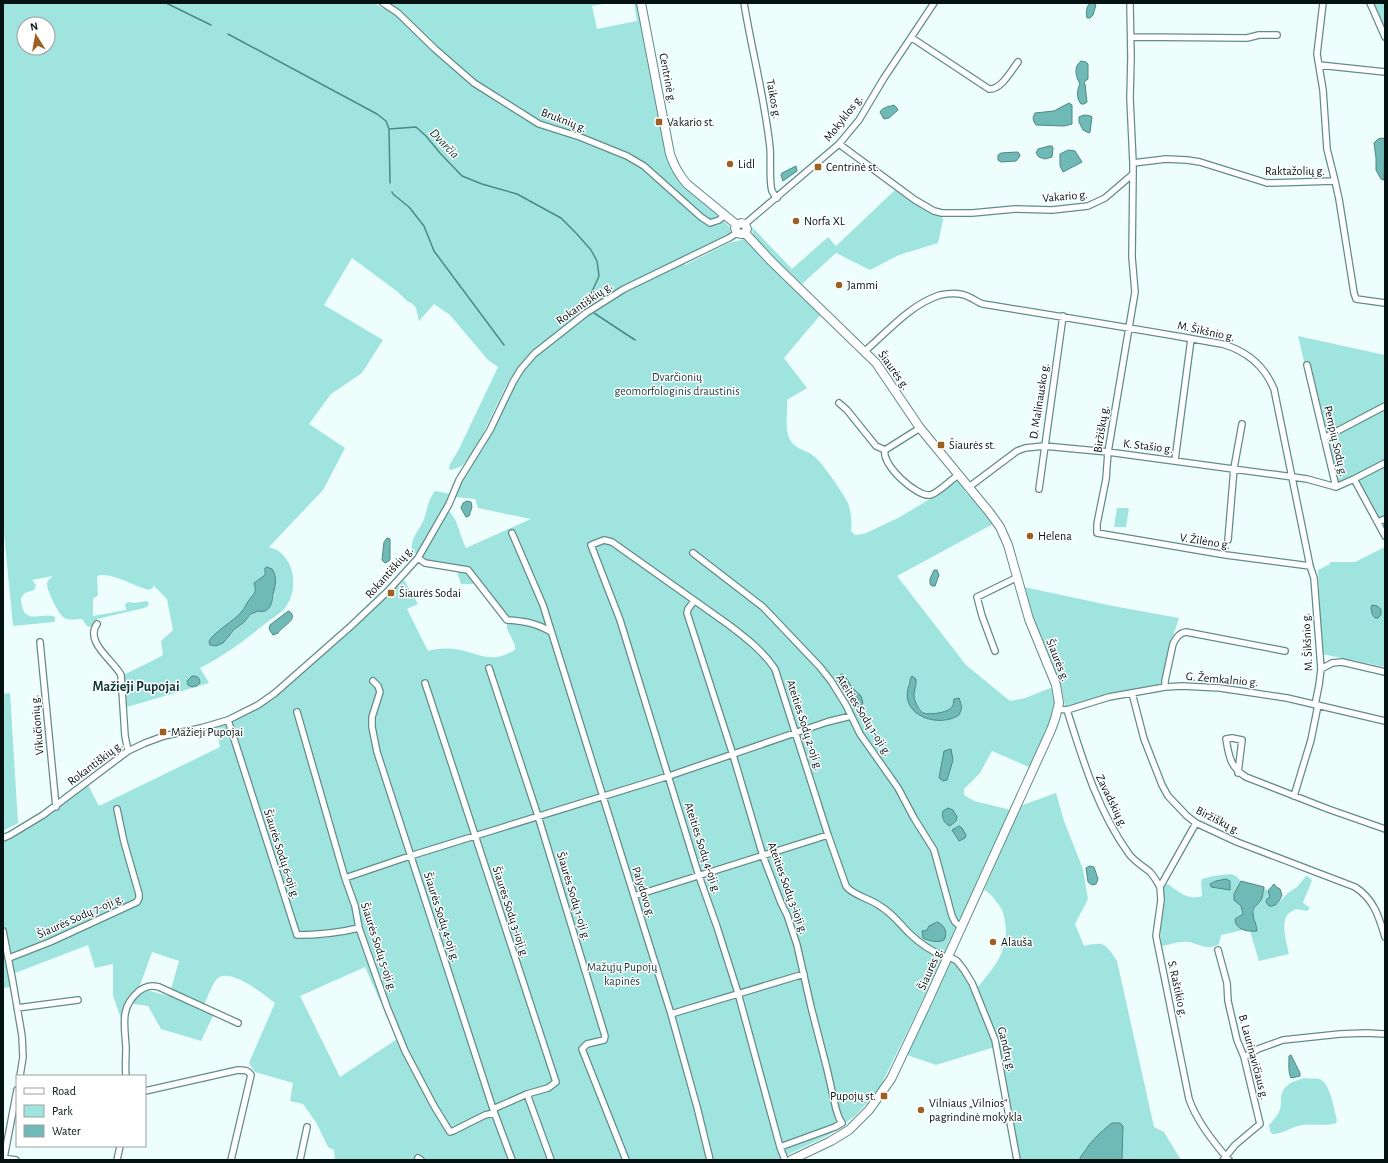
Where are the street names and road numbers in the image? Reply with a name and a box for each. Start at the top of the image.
street label: Centrinė g. [657,52,679,104]
street label: Taikos g. [764,78,784,120]
street label: Mokyklos g. [821,93,865,144]
street label: Bruknių g. [540,106,588,134]
street label: Raktažolių g. [1265,165,1325,177]
street label: Vakario g. [1042,188,1088,204]
street label: Rokantiškių g. [554,279,614,327]
street label: M. Šikšnio g. [1176,318,1236,343]
street label: Šiaurės g. [876,348,913,392]
street label: D. Malinausko g. [1027,362,1051,440]
street label: Pempių Sodų g. [1322,404,1350,478]
street label: Biržiškų g. [1091,405,1111,453]
street label: K. Stašio g. [1122,437,1174,455]
street label: V. Žilėno g. [1179,530,1231,551]
street label: Rokantiškių g. [363,544,415,600]
street label: M. Šikšnio g. [1298,613,1315,671]
street label: Šiaurės g. [1044,637,1073,683]
street label: G. Žemkalnio g. [1185,669,1259,688]
street label: Ateities Sodų 1-oji g. [833,672,894,758]
street label: Ateities Sodų 2-oji g. [784,678,825,772]
street label: Vikučionių g. [28,694,46,756]
street label: Rokantiškių g. [65,739,125,787]
street label: Zavadskių g. [1094,772,1130,830]
street label: Ateities Sodų 4-oji g. [682,801,723,895]
street label: Biržiškų g. [1194,804,1242,836]
street label: Šiaurės Sodų 6-oji g. [261,807,303,901]
street label: Ateities Sodų 3-ioji g. [765,840,810,936]
street label: Šiaurės Sodų 1-oji g. [554,850,594,942]
street label: Šiaurės Sodų 3-ioji g. [490,864,532,960]
street label: Palydovo g. [629,865,658,919]
street label: Šiaurės Sodų 4-oji g. [421,870,463,964]
street label: Šiaurės Sodų 7-oji g. [35,891,125,941]
street label: Šiaurės Sodų 5-oji g. [358,901,400,993]
street label: Šiaurės g. [915,946,945,992]
street label: S. Raštikio g. [1166,960,1190,1018]
street label: B. Laurinavičiaus g. [1237,1013,1271,1101]
street label: Gandrų g. [996,1025,1018,1073]

